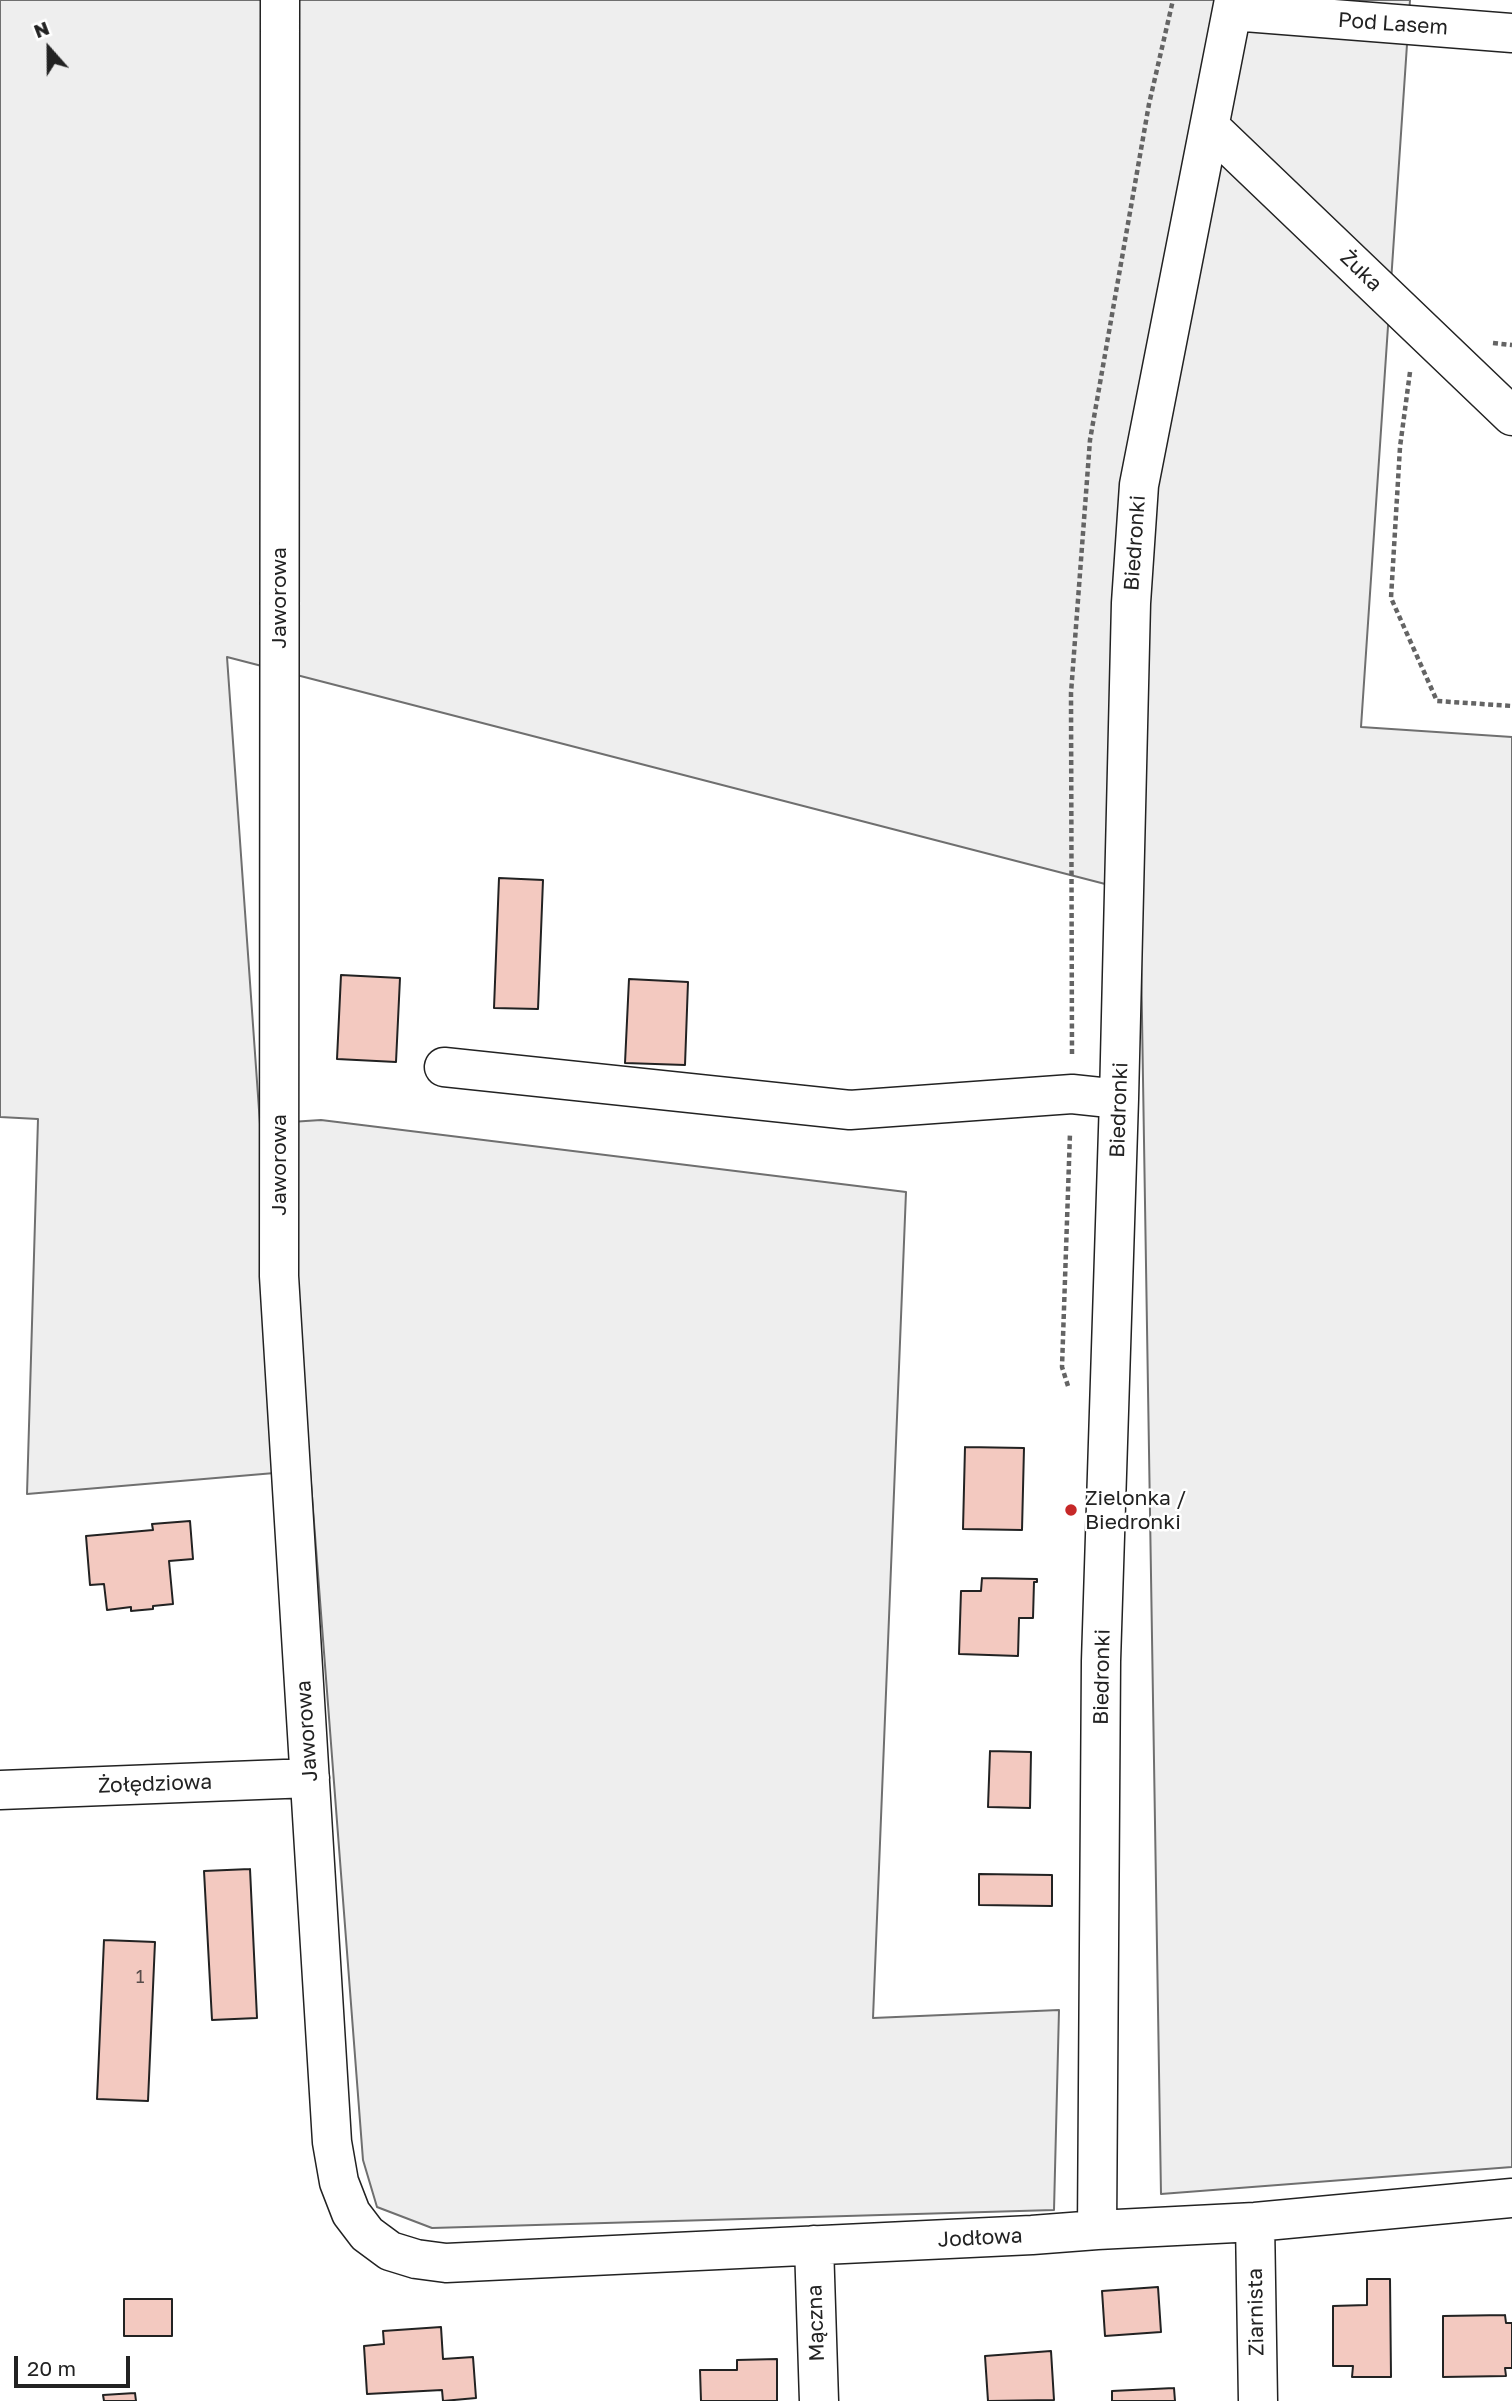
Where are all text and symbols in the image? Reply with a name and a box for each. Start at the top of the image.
street label: Pod Lasem [1337,8,1449,40]
north arrow [14,14,84,84]
text: N [30,16,52,42]
street label: Żuka [1335,245,1387,297]
street label: Biedronki [1119,494,1151,592]
street label: Jaworowa [266,547,292,649]
street label: Biedronki [1105,1062,1133,1158]
street label: Jaworowa [266,1114,292,1216]
place label: Zielonka / Biedronki [1085,1485,1186,1535]
marker: Zielonka / Biedronki [1063,1502,1079,1518]
street label: Biedronki [1089,1629,1115,1725]
street label: Jaworowa [291,1679,323,1783]
street label: Żołędziowa [97,1769,213,1799]
house number: 1 [136,1966,144,1988]
street label: Jodłowa [937,2223,1023,2253]
street label: Ziarnista [1243,2268,1269,2356]
street label: Mączna [802,2284,830,2362]
scale bar [18,2342,133,2386]
text: 20 m [27,2355,76,2381]

